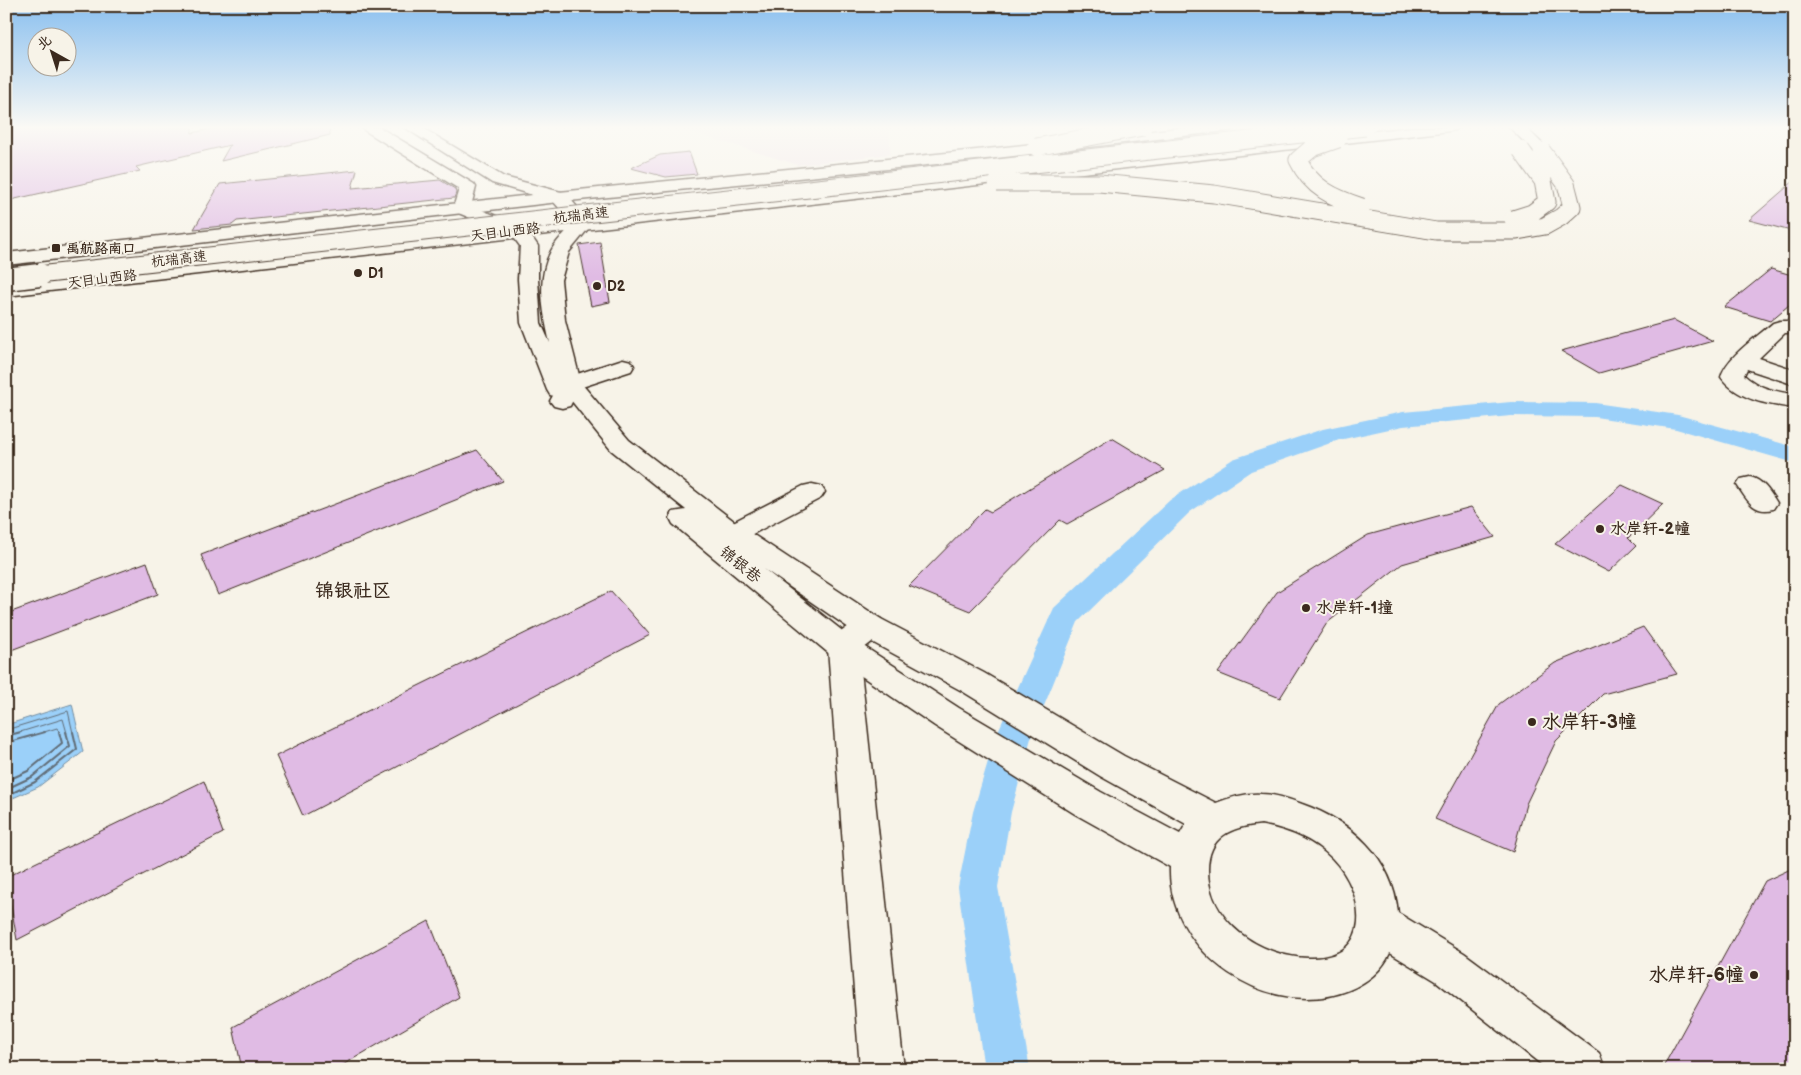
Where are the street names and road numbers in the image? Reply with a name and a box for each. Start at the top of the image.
street label: 杭瑞高速 [552,204,610,226]
street label: 天目山西路 [469,219,541,245]
street label: 杭瑞高速 [150,248,208,270]
street label: 天目山西路 [66,266,138,292]
street label: 锦银巷 [715,543,765,587]

